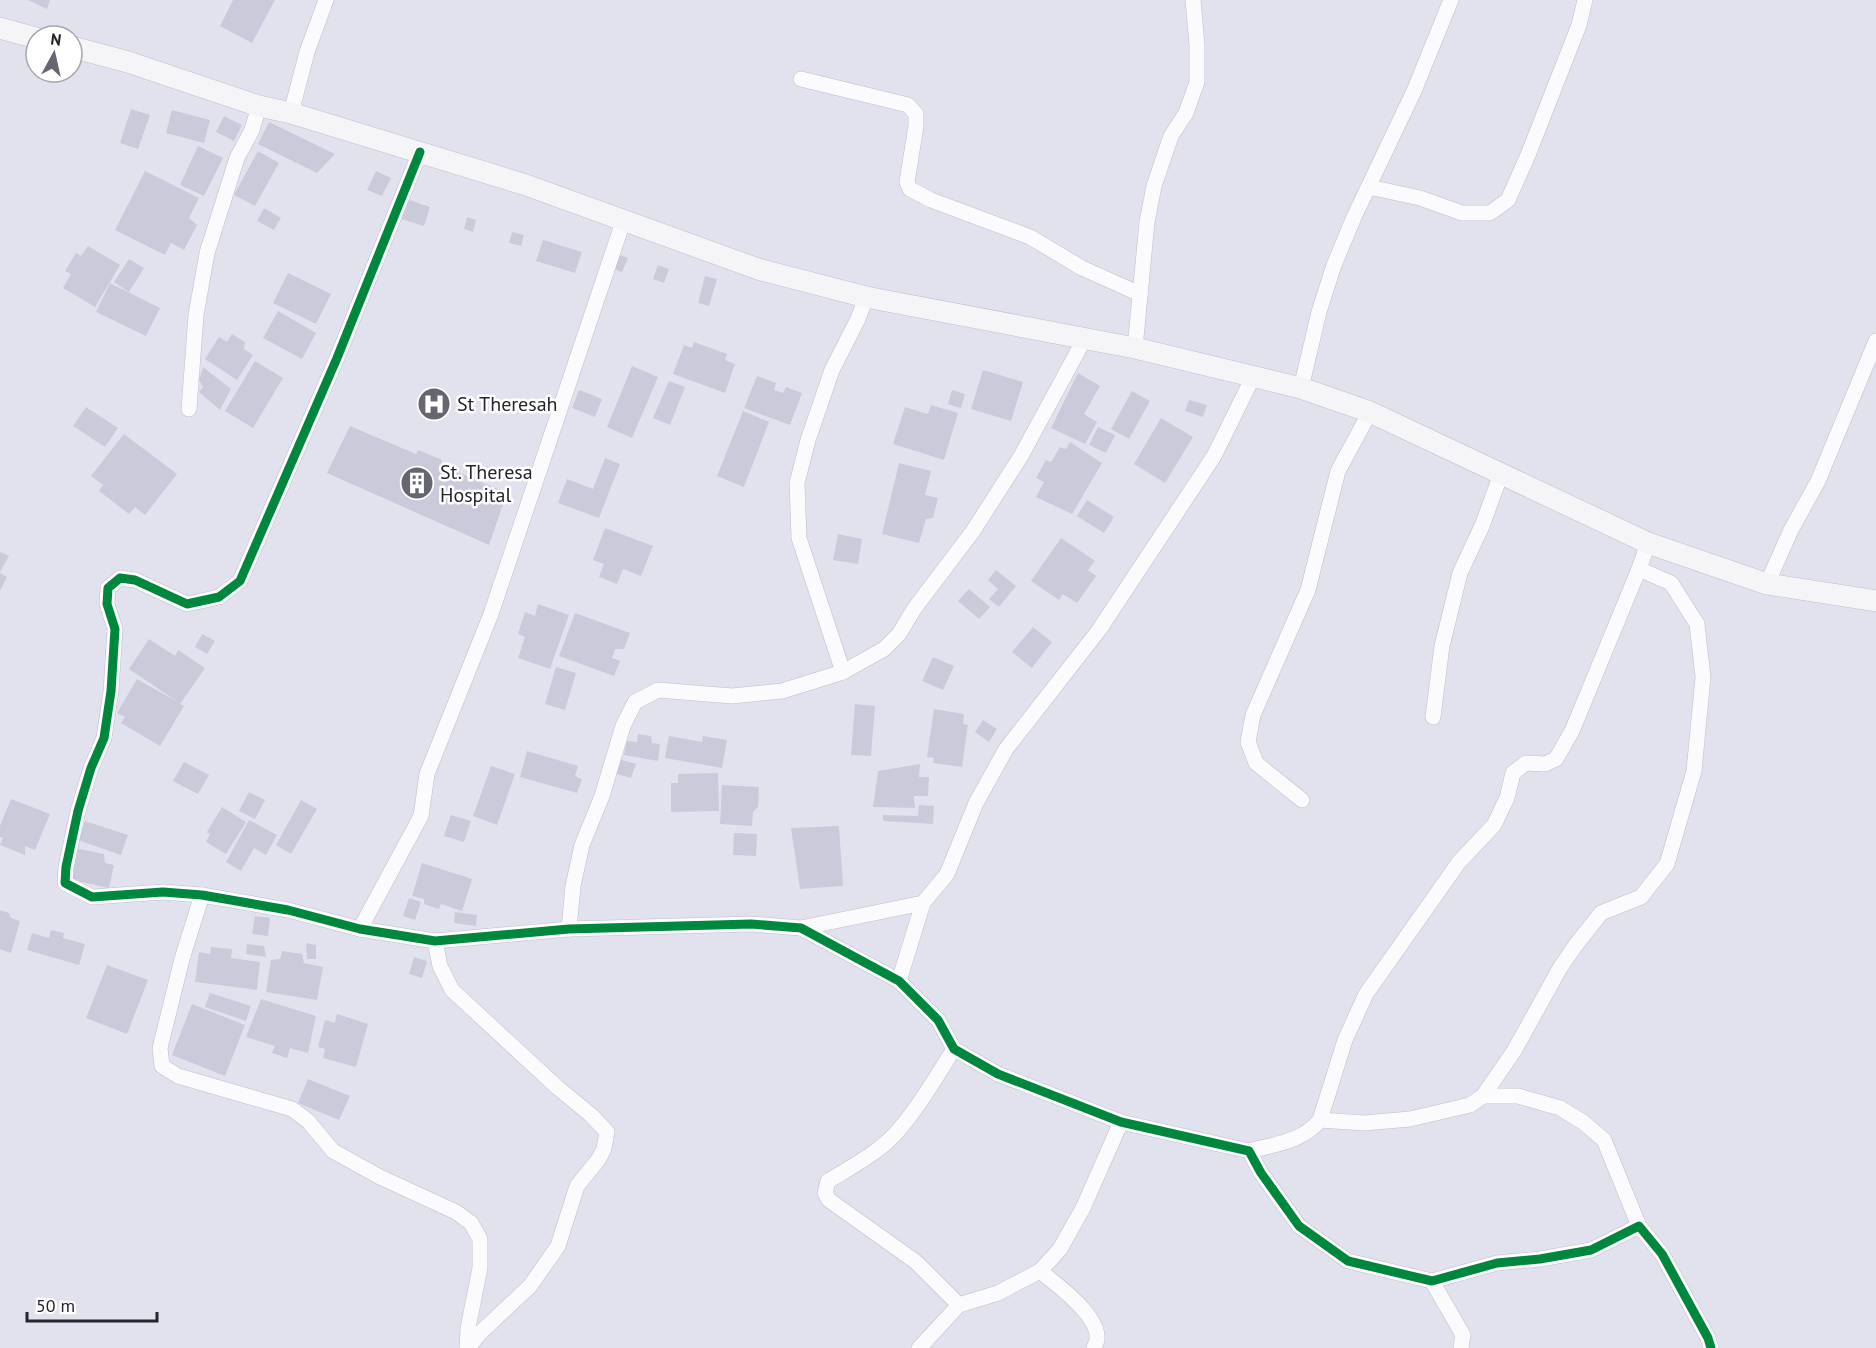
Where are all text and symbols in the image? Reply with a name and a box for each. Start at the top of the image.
north arrow [24,24,84,84]
text: N [49,29,63,50]
hospital icon: St Theresah [416,386,452,422]
place label: St Theresah [457,391,558,417]
place label: St. Theresa Hospital [440,459,533,508]
building icon: St. Theresa Hospital [399,465,435,501]
scale bar [27,1285,158,1323]
text: 50 m [36,1294,75,1317]

